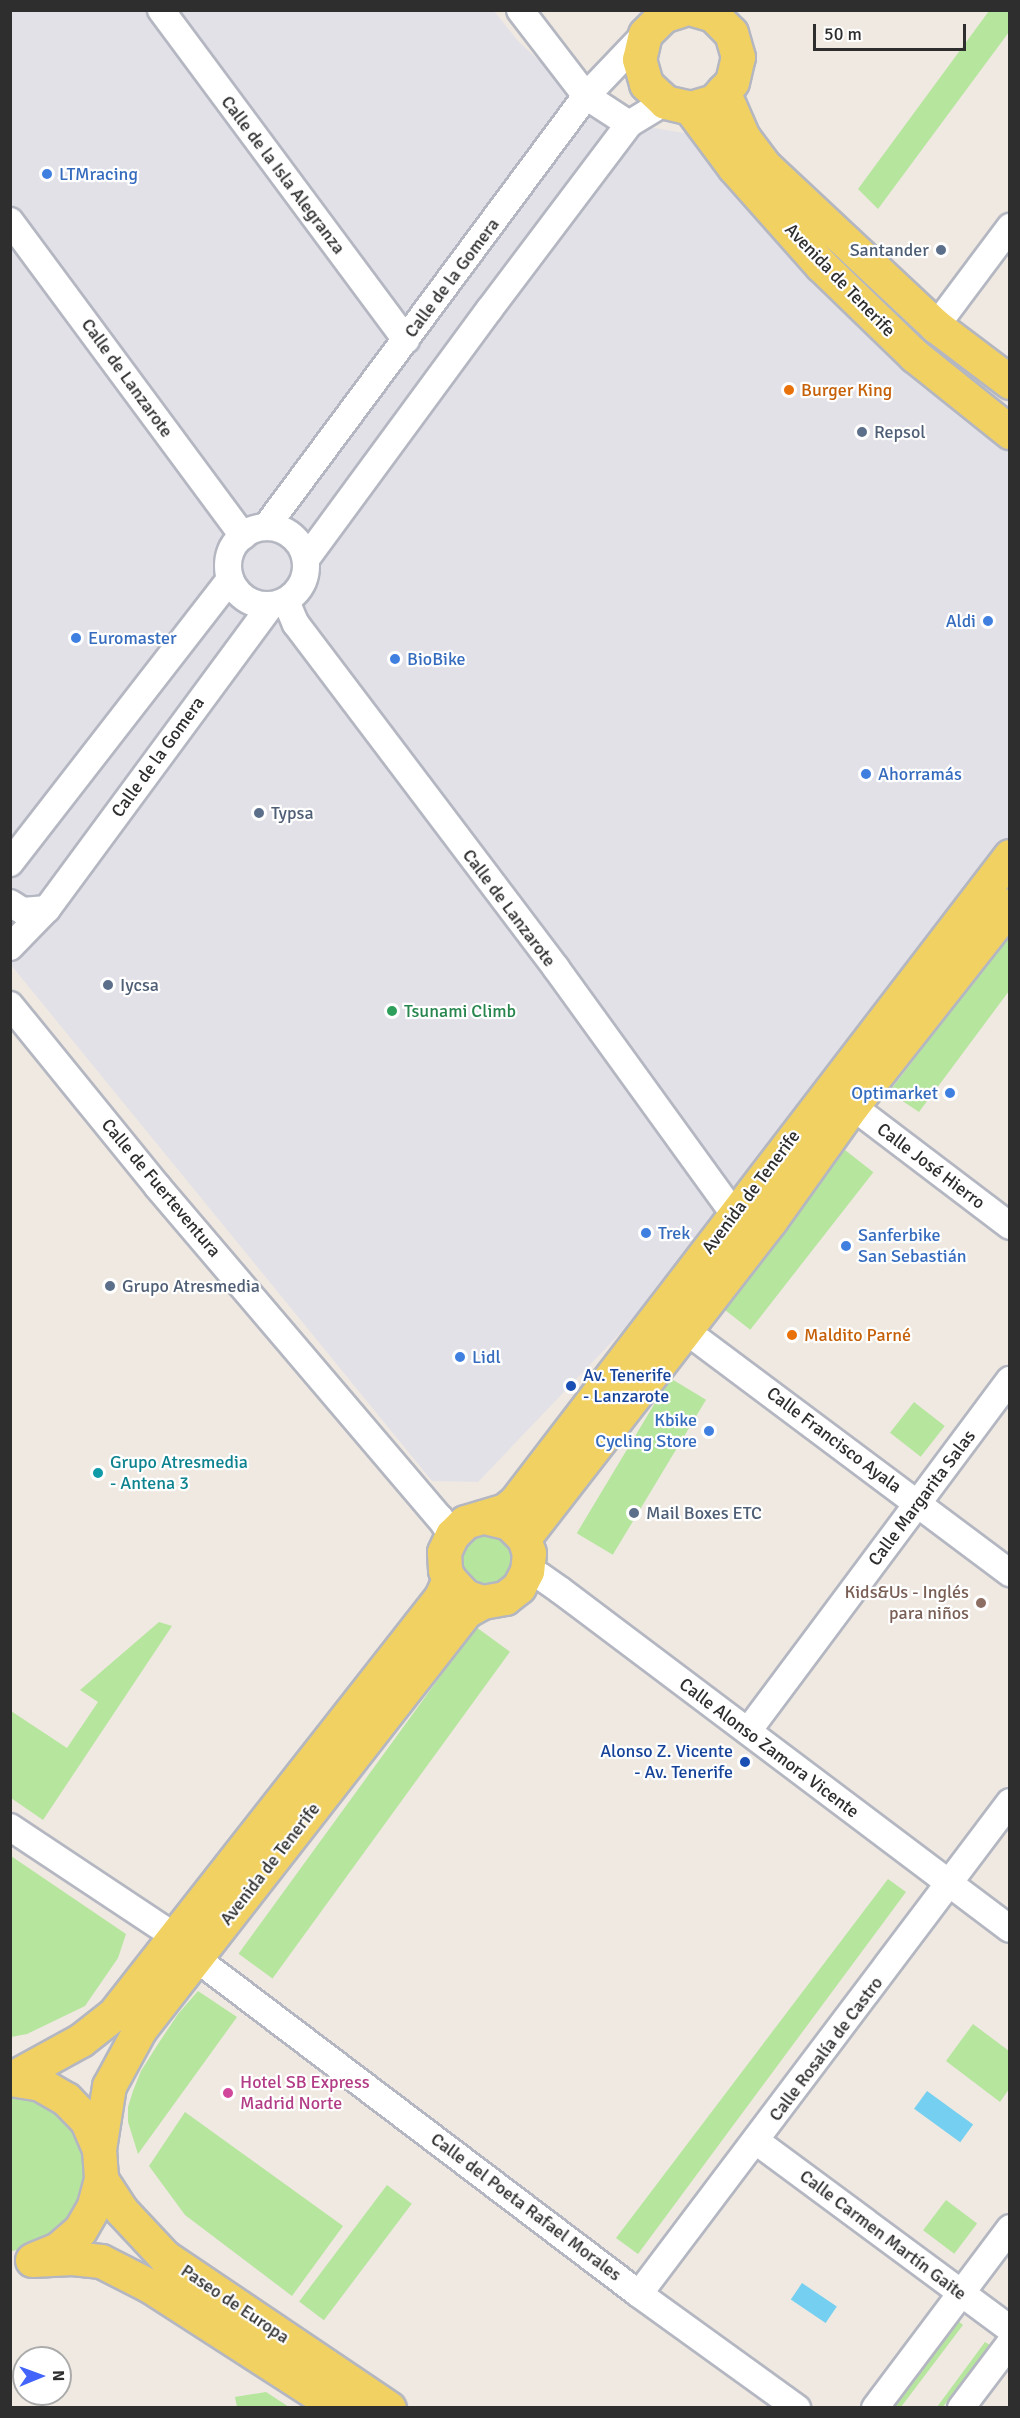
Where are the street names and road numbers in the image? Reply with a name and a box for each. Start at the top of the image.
street label: Calle de la Isla Alegranza [216,92,350,258]
street label: Calle de la Gomera [400,214,504,342]
street label: Avenida de Tenerife [780,219,900,341]
street label: Calle de Lanzarote [77,314,177,442]
street label: Calle de la Gomera [107,692,209,822]
street label: Calle de Lanzarote [458,845,560,971]
street label: Calle de Fuerteventura [97,1115,225,1261]
street label: Calle José Hierro [873,1118,989,1214]
street label: Avenida de Tenerife [697,1126,805,1258]
street label: Calle Francisco Ayala [762,1382,906,1498]
street label: Calle Margarita Salas [864,1426,980,1570]
street label: Calle Alonso Zamora Vicente [675,1673,863,1823]
street label: Avenida de Tenerife [216,1799,324,1929]
street label: Calle Rosalía de Castro [765,1972,887,2126]
street label: Calle del Poeta Rafael Morales [426,2128,626,2286]
street label: Calle Carmen Martín Gaite [795,2165,971,2305]
street label: Paseo de Europa [177,2260,293,2348]

